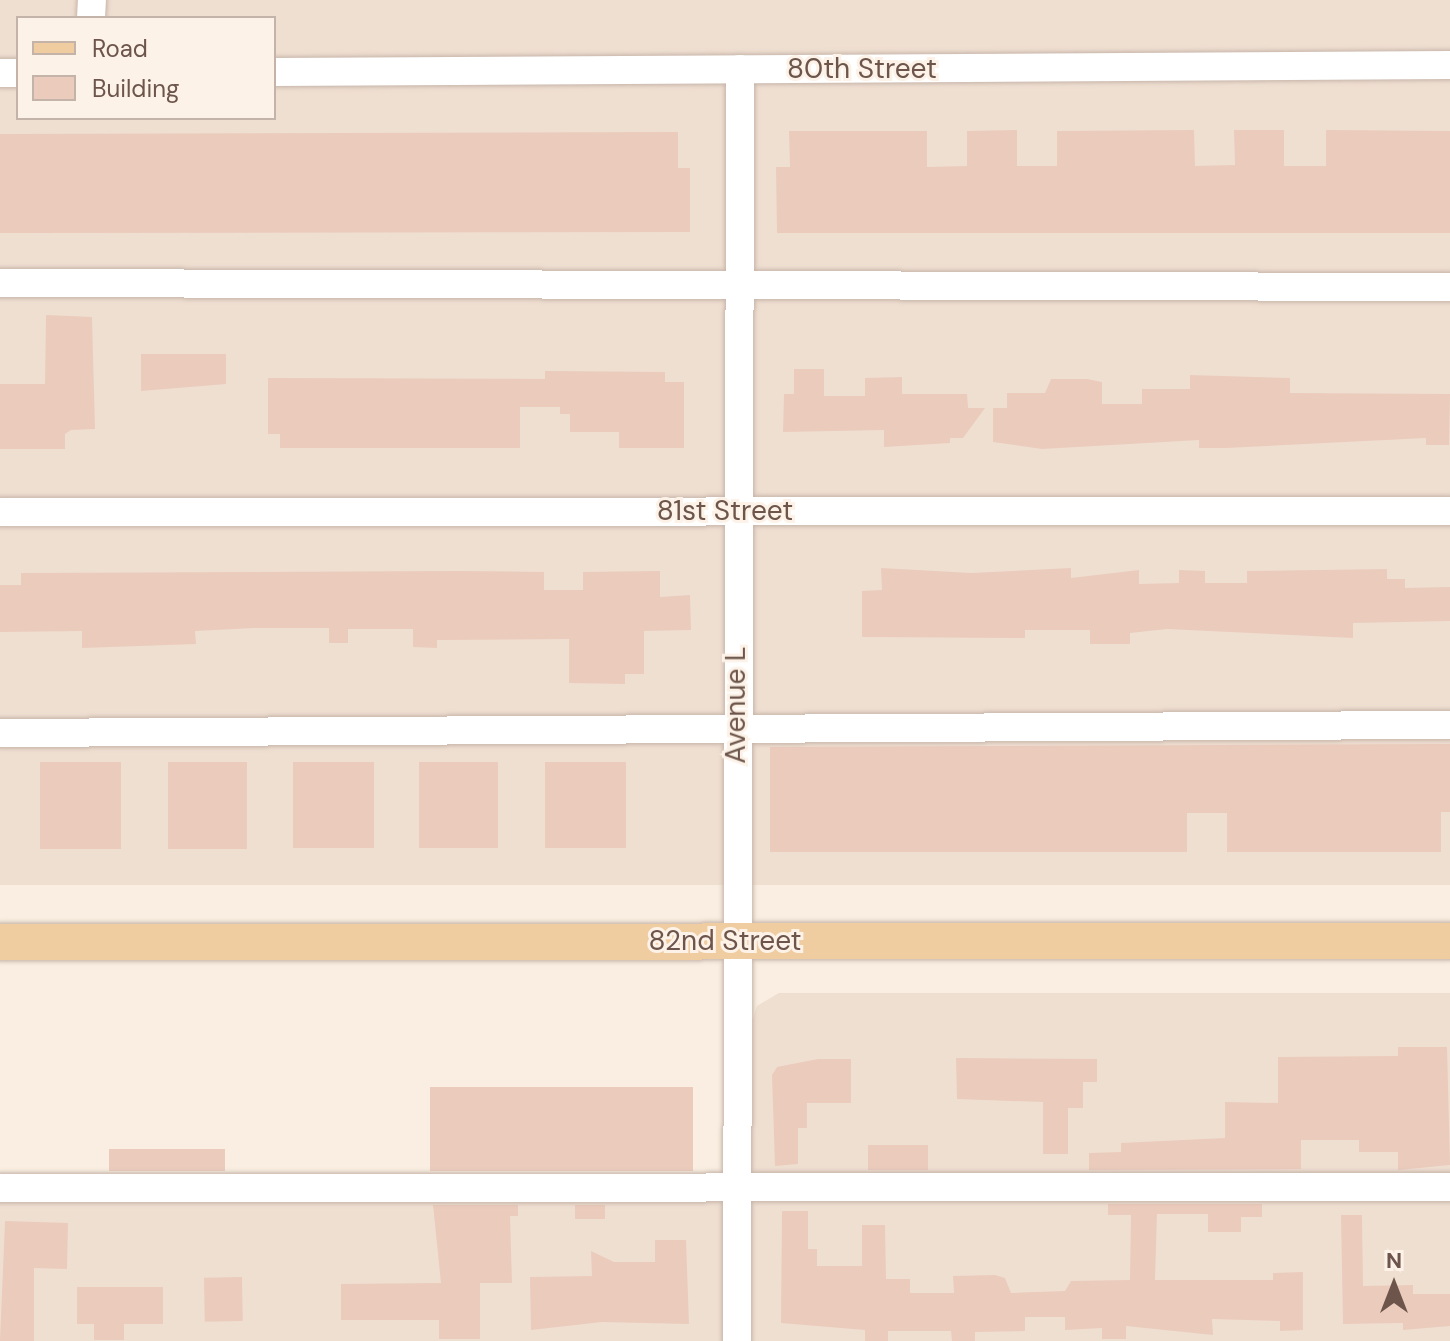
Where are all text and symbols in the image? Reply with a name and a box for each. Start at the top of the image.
legend [16,16,276,120]
text: Road [92,33,148,64]
street label: 80th Street [787,52,937,86]
text: Building [92,73,179,104]
street label: 81st Street [657,494,793,528]
street label: Avenue L [719,646,753,764]
street label: 82nd Street [648,924,802,958]
north arrow [1354,1245,1434,1325]
text: N [1386,1246,1402,1275]

